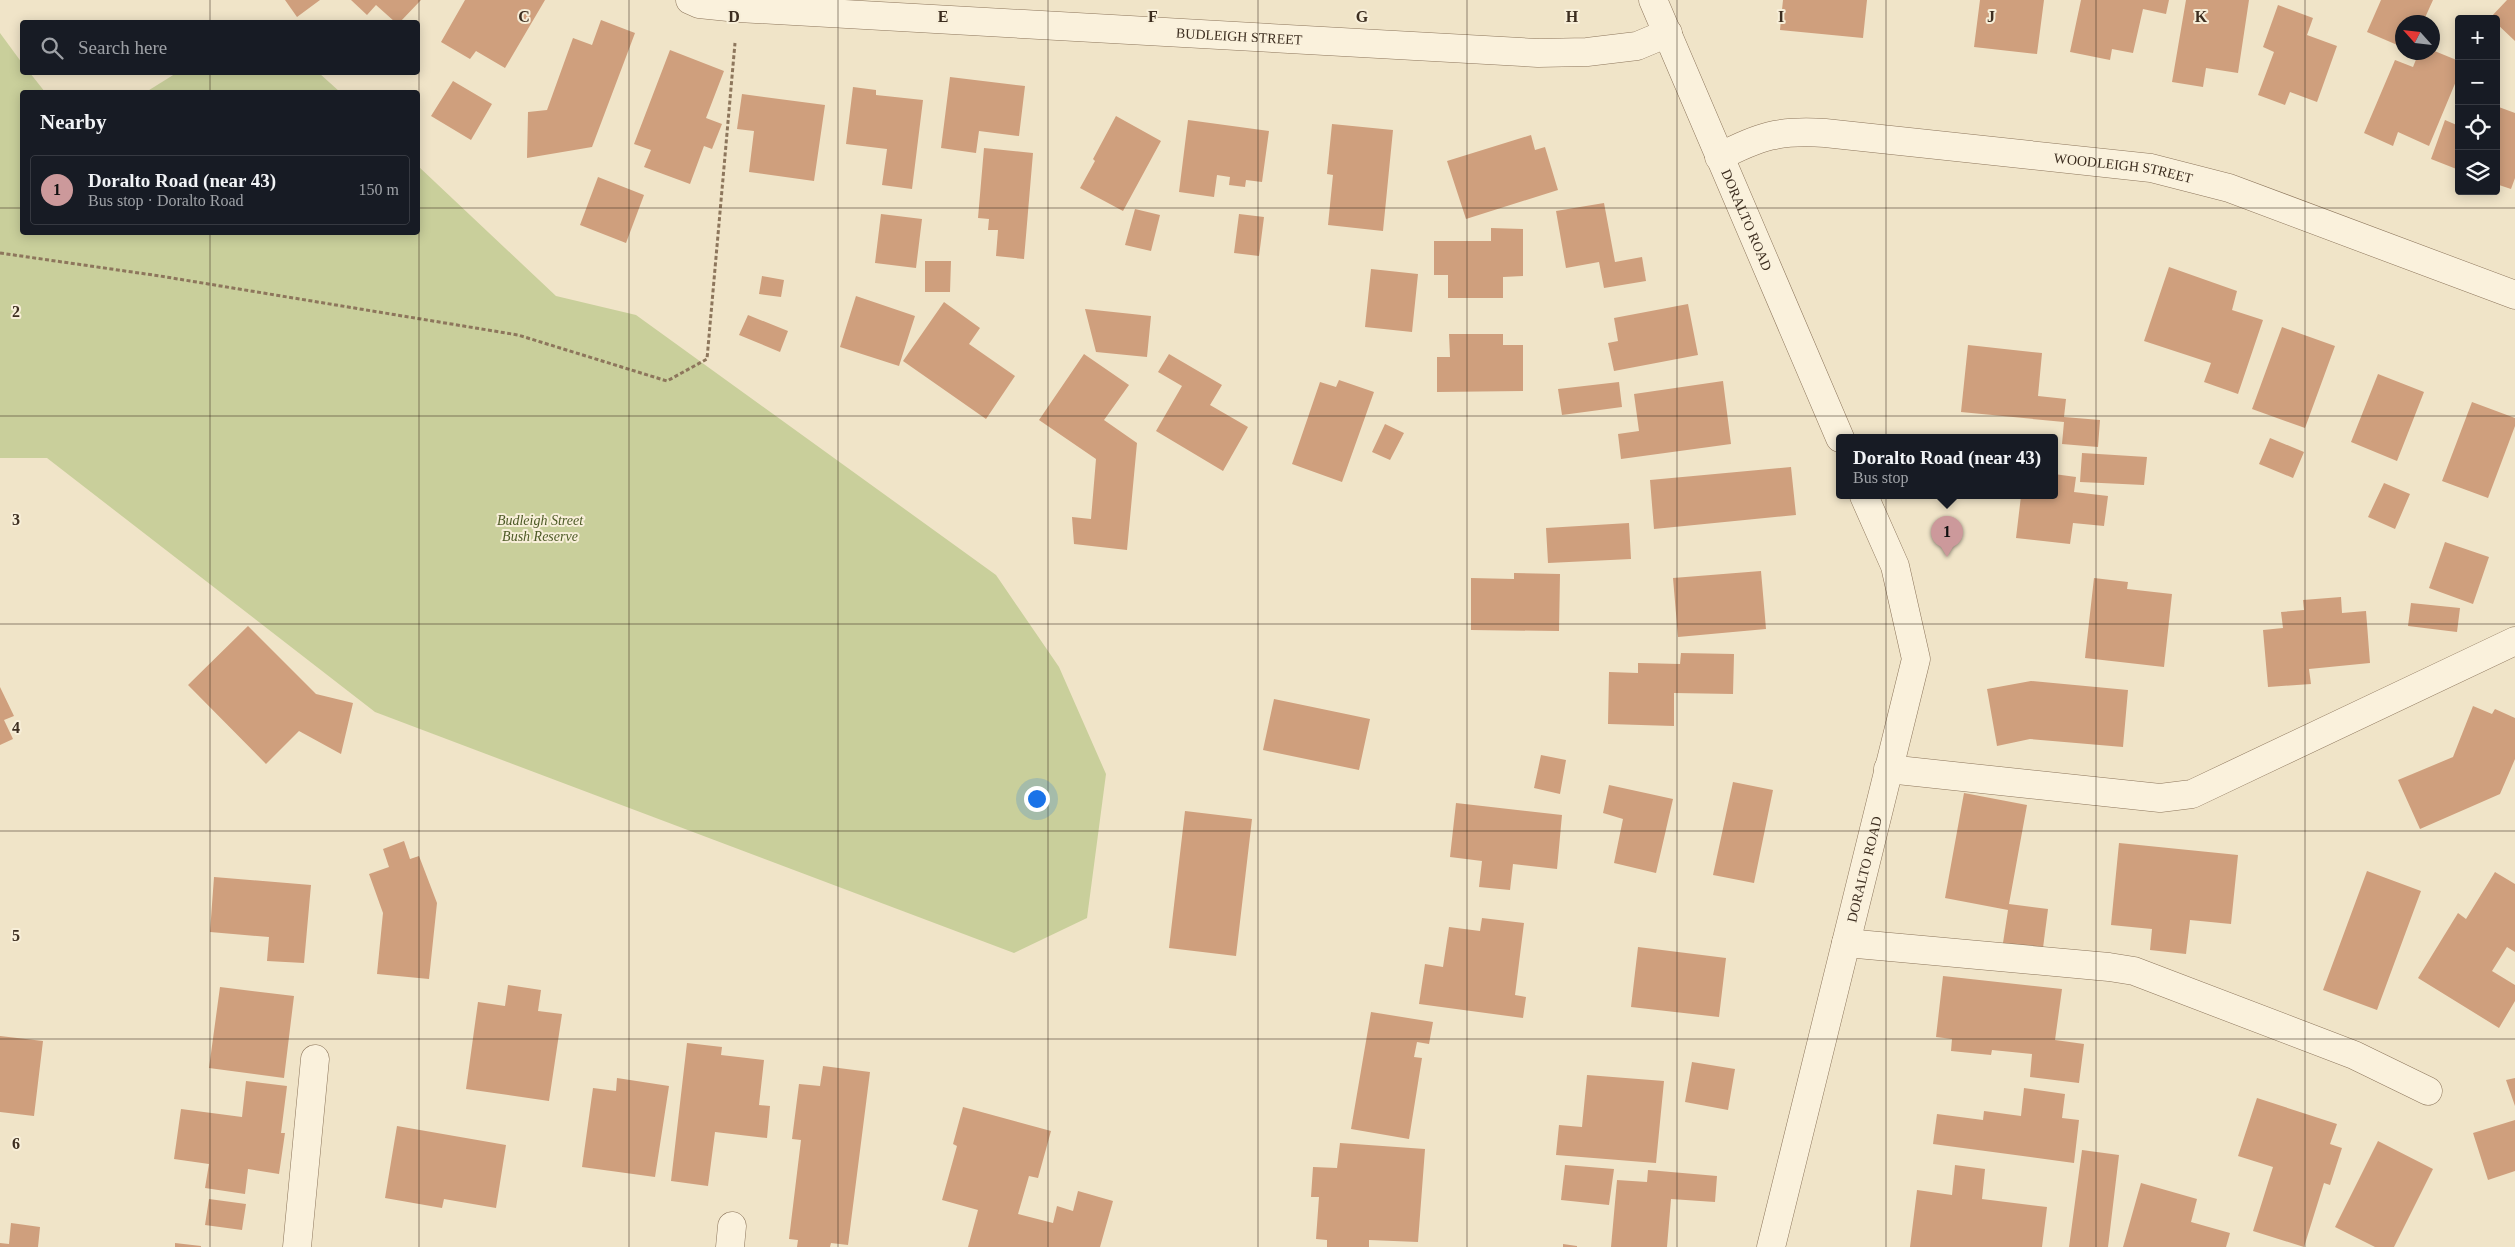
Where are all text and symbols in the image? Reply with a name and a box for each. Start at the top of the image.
text: C [518,8,530,25]
text: D [728,8,740,25]
text: E [938,8,948,25]
text: F [1148,8,1158,25]
text: G [1356,8,1369,25]
text: H [1566,8,1579,25]
text: I [1778,8,1784,25]
text: J [1987,8,1995,25]
text: K [2195,8,2208,25]
north arrow [2395,15,2440,60]
map controls [2455,15,2500,195]
button: + [2455,15,2500,60]
search box [20,20,420,75]
street label: BUDLEIGH STREET [1176,25,1303,47]
icon: search [38,34,66,62]
text: Search here [78,37,167,58]
button: − [2455,60,2500,105]
button: locate [2455,105,2500,150]
text: Nearby [40,110,107,134]
street label: WOODLEIGH STREET [2053,150,2195,186]
button: layers [2455,150,2500,195]
street label: DORALTO ROAD [1719,167,1775,273]
text: Doralto Road (near 43) [88,170,276,191]
text: 1 [53,181,61,198]
text: 150 m [359,181,399,198]
text: Bus stop · Doralto Road [88,192,244,209]
text: 2 [12,303,20,320]
popup [1836,434,2058,499]
text: Doralto Road (near 43) [1853,447,2041,468]
text: Bus stop [1853,469,1909,486]
text: 3 [12,511,20,528]
park label: Budleigh Street Bush Reserve [497,513,584,544]
pin: 1 [1931,516,1963,557]
text: 4 [12,719,20,736]
your location [1024,786,1050,812]
street label: DORALTO ROAD [1844,815,1884,924]
text: 5 [12,927,20,944]
text: 6 [12,1135,20,1152]

